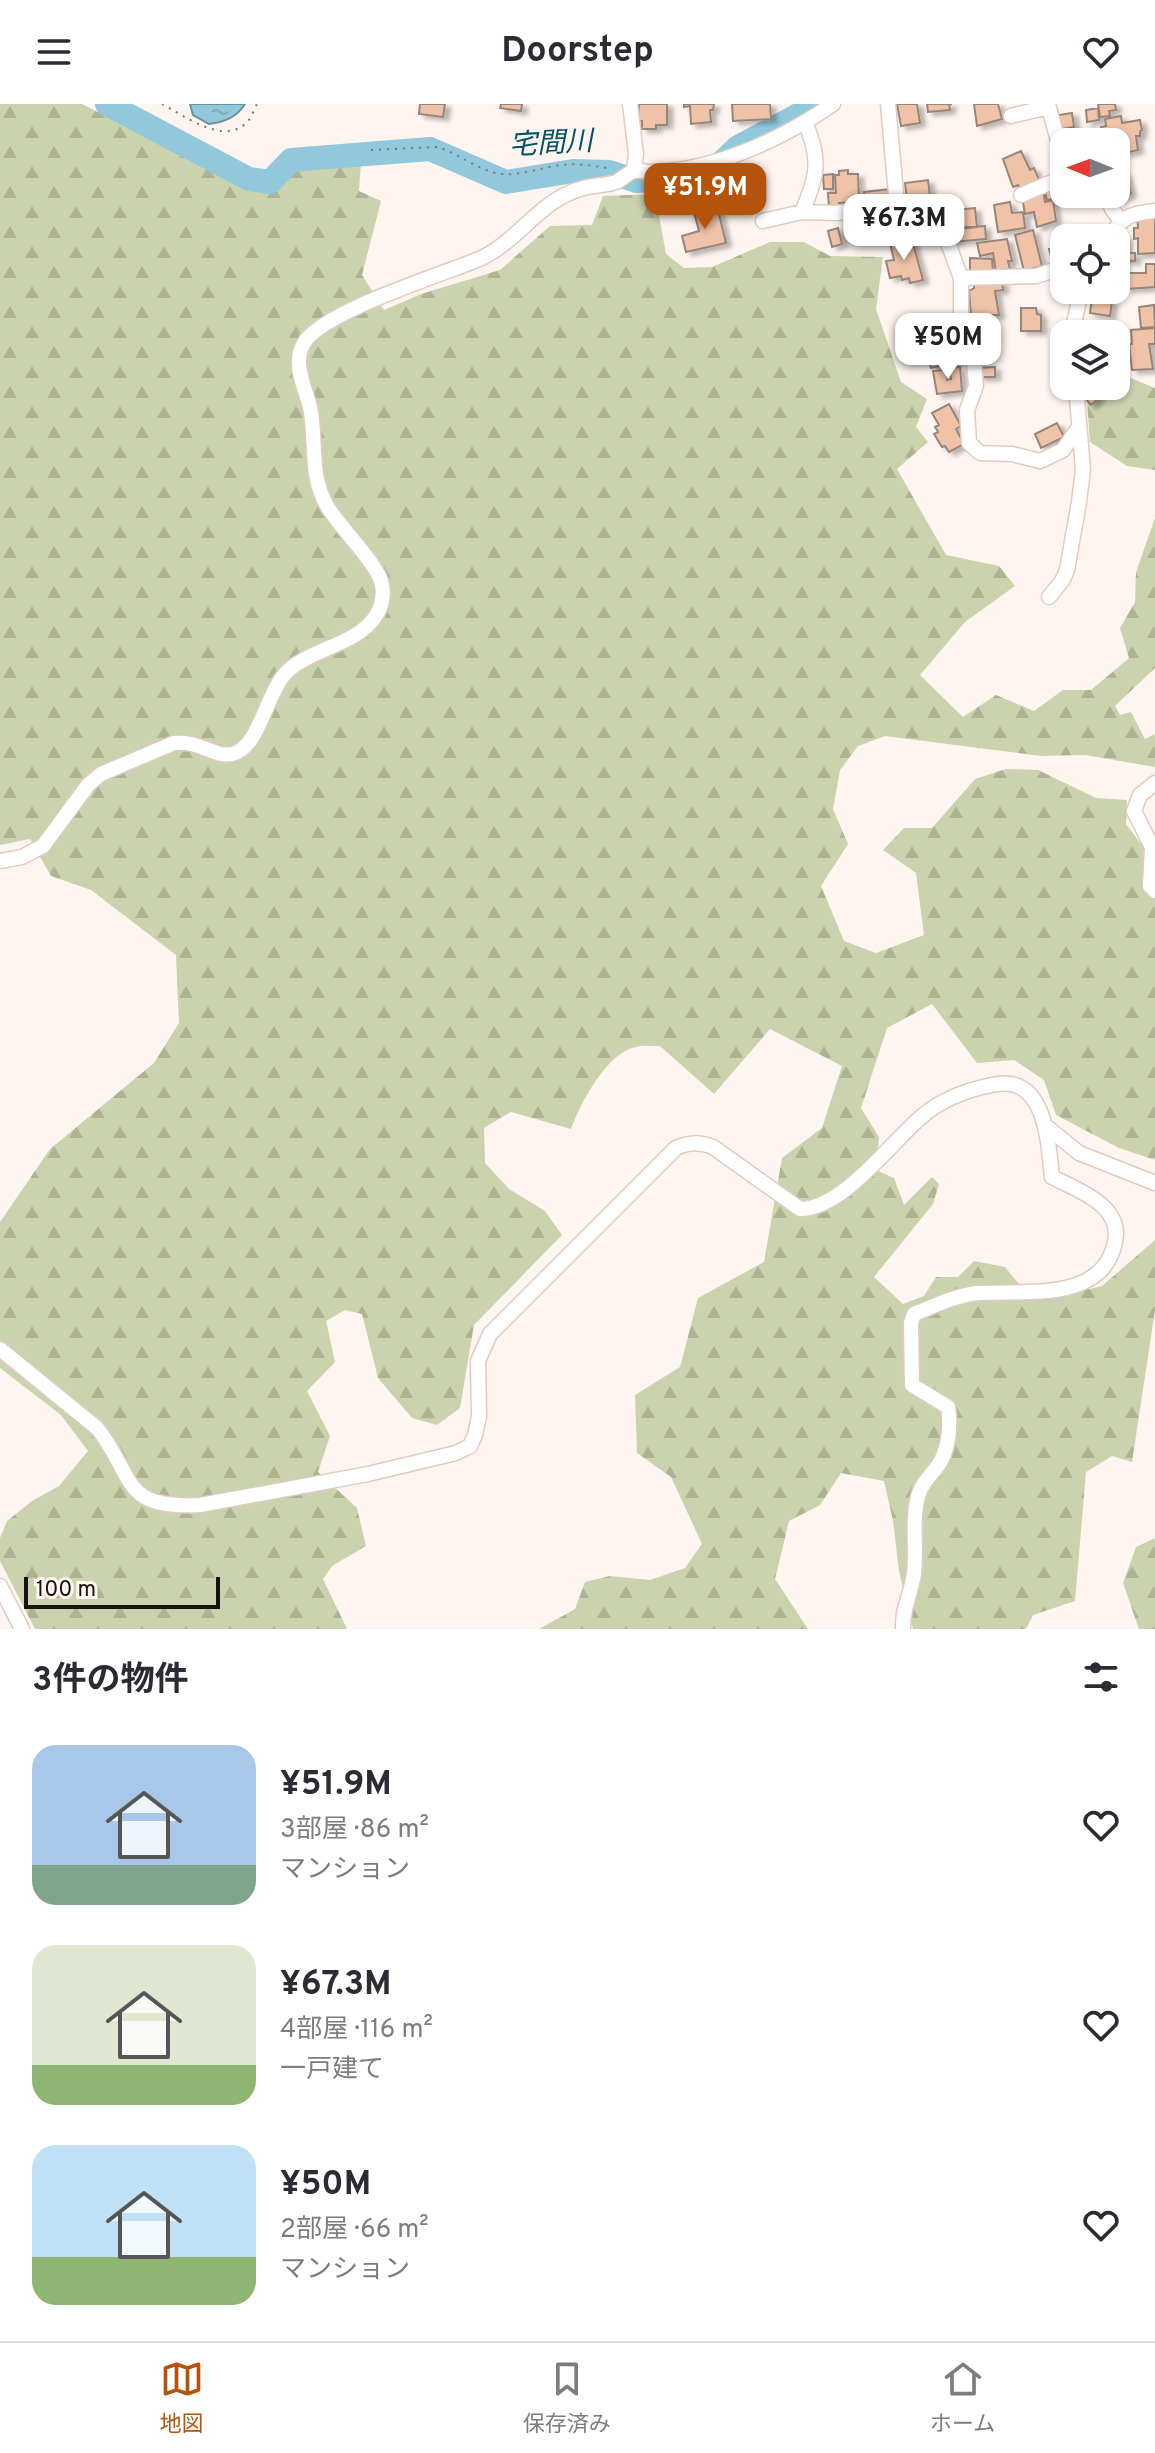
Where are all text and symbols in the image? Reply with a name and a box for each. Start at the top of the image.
text: Doorstep [501,29,654,75]
icon: menu [32,30,76,74]
icon: heart [1079,30,1123,74]
water label: 宅間川 [508,125,597,165]
north arrow [1050,128,1130,208]
map controls [1050,128,1130,400]
pin: ¥51.9M [640,163,770,231]
text: ¥51.9M [662,172,748,205]
pin: ¥67.3M [839,194,969,262]
text: ¥67.3M [861,203,947,236]
button: locate [1050,224,1130,304]
pin: ¥50M [901,313,995,381]
button: layers [1050,320,1130,400]
text: ¥50M [913,322,983,355]
scale bar [24,1573,220,1609]
text: 100 m [36,1577,96,1604]
icon: filters [1079,1655,1123,1699]
text: 3件の物件 [32,1660,188,1703]
text: ¥51.9M [280,1764,392,1807]
icon: home [96,1777,192,1873]
icon: heart [1079,1803,1123,1847]
text: 3部屋 · 86 m² [280,1814,429,1847]
text: マンション [280,1854,410,1887]
text: ¥67.3M [280,1964,392,2007]
icon: home [96,1977,192,2073]
icon: heart [1079,2003,1123,2047]
text: 4部屋 · 116 m² [280,2014,433,2047]
text: 一戸建て [280,2054,384,2087]
text: ¥50M [280,2164,371,2207]
icon: home [96,2177,192,2273]
icon: heart [1079,2203,1123,2247]
text: 2部屋 · 66 m² [280,2214,429,2247]
text: マンション [280,2254,410,2287]
tab: 地図 [160,2357,204,2439]
tab: 保存済み [523,2357,611,2439]
tab: ホーム [930,2357,995,2439]

